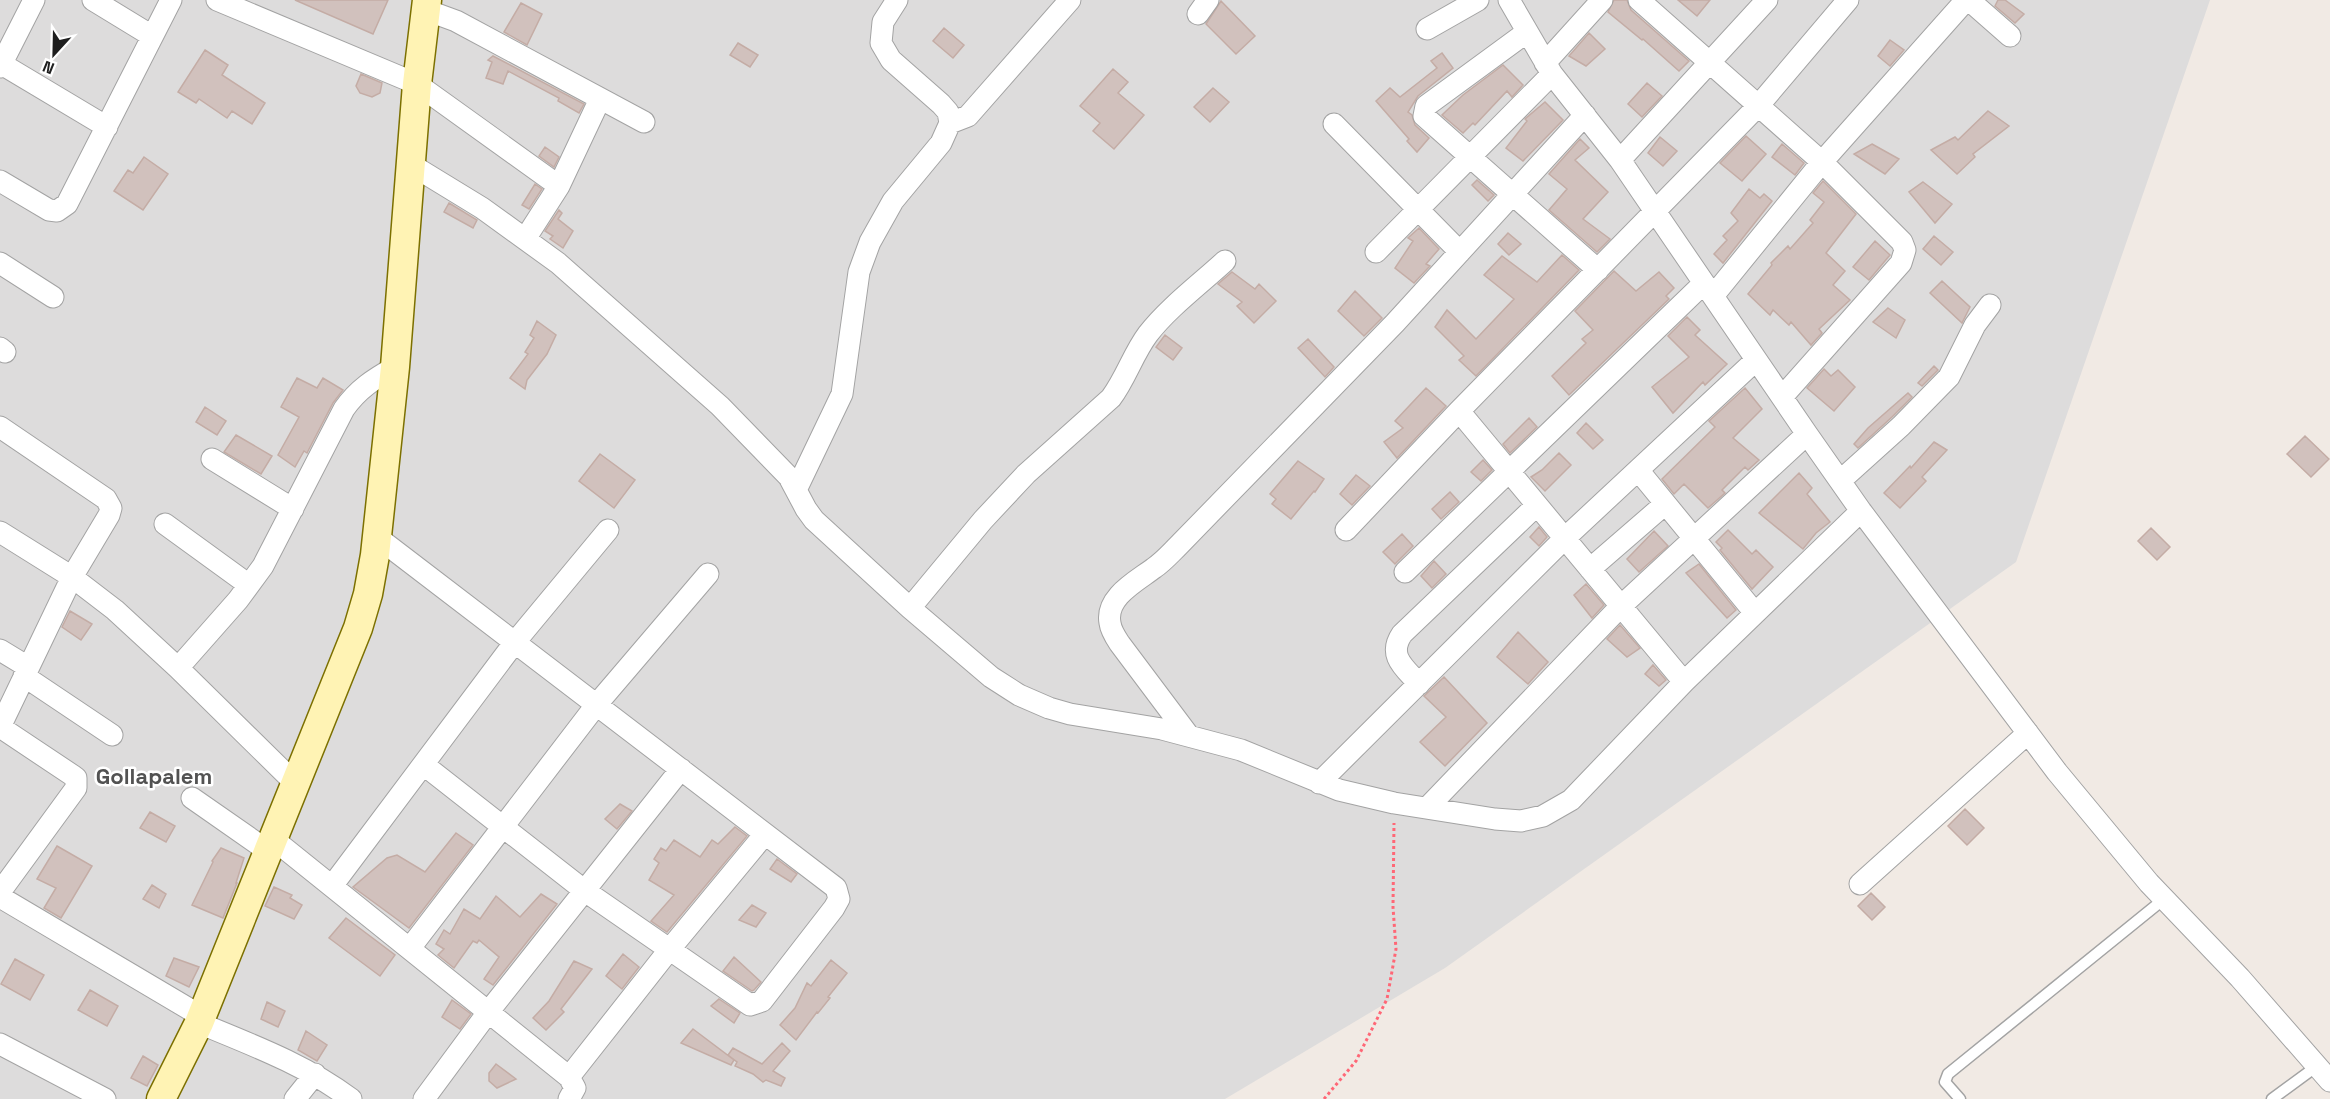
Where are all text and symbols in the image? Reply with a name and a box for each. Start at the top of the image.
north arrow [24,24,84,84]
text: N [40,56,57,79]
district label: Gollapalem [96,762,212,790]

